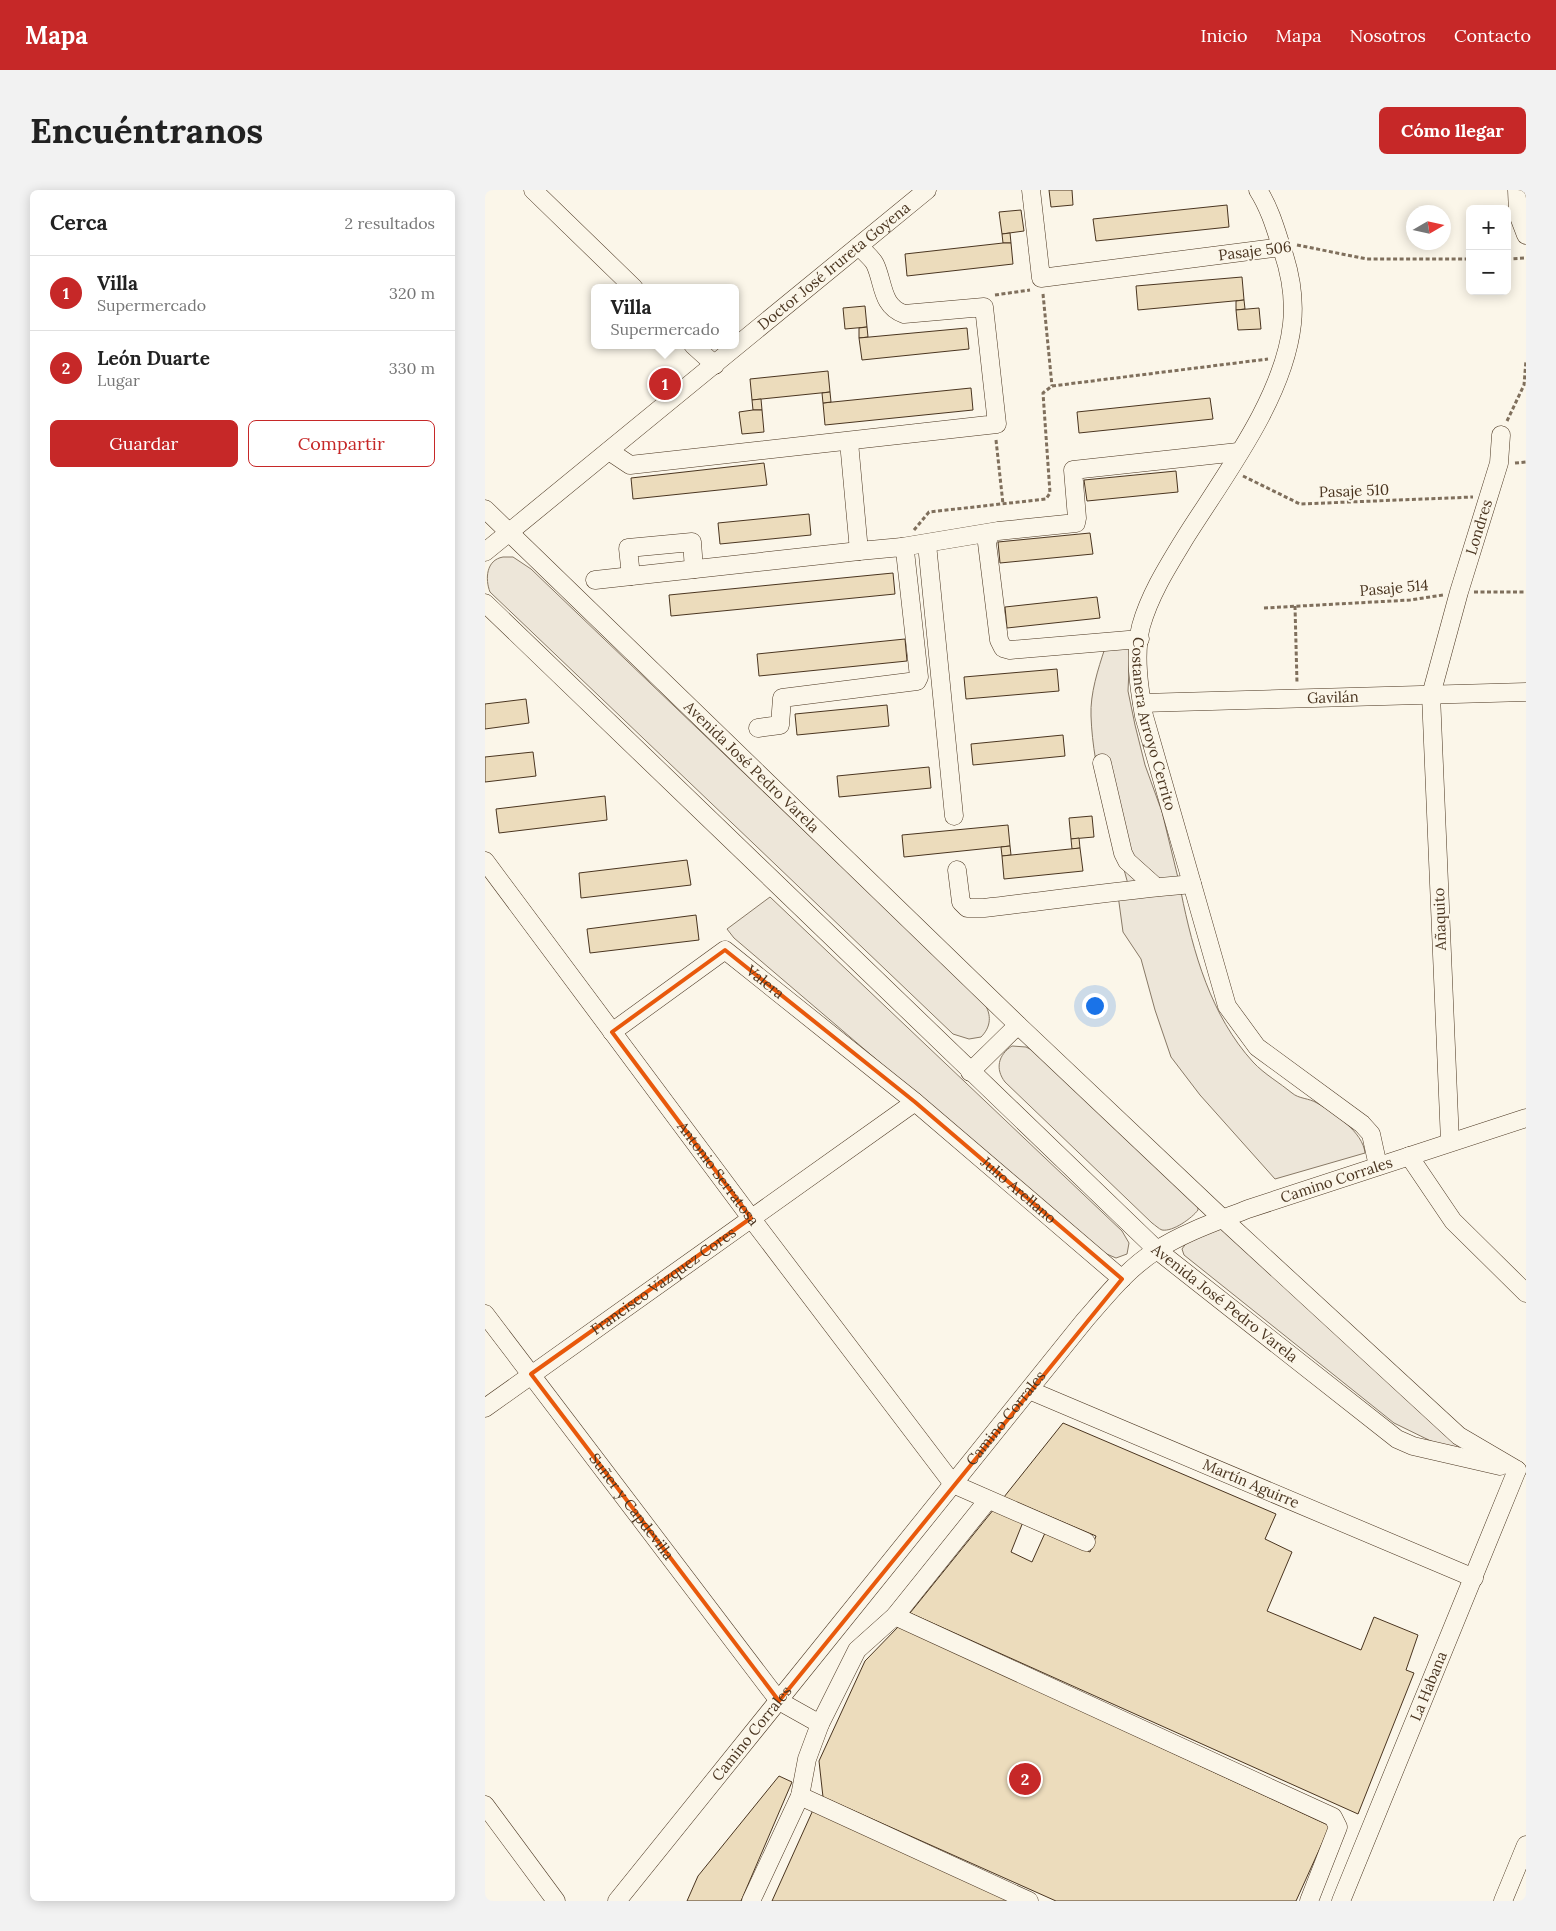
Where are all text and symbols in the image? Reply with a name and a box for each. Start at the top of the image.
text: Mapa [25,20,88,51]
text: Inicio [1201,24,1248,47]
text: Mapa [1276,24,1321,47]
text: Nosotros [1349,24,1426,47]
text: Contacto [1454,24,1531,47]
button: Cómo llegar [1379,107,1526,154]
text: Encuéntranos [30,108,263,153]
street label: Doctor José Irureta Goyena [754,198,914,334]
north arrow [1406,205,1451,250]
map controls [1466,205,1511,295]
button: + [1466,205,1511,250]
text: Cerca [50,209,108,236]
text: 2 resultados [345,213,435,233]
street label: Pasaje 506 [1217,237,1293,264]
button: − [1466,250,1511,295]
text: Villa [97,271,138,295]
text: 1 [63,283,69,303]
text: 320 m [389,283,435,303]
popup [591,284,739,349]
text: Supermercado [97,295,206,315]
text: Villa [610,295,651,319]
text: Supermercado [610,319,720,339]
text: León Duarte [97,346,210,370]
text: 2 [62,358,70,378]
text: 330 m [389,358,435,378]
pin: 1 [649,365,681,403]
text: Lugar [97,370,140,390]
button: Guardar [50,420,238,467]
button: Compartir [248,420,435,467]
street label: Pasaje 510 [1318,480,1389,501]
street label: Londres [1461,497,1496,557]
street label: Pasaje 514 [1359,575,1429,600]
street label: Costanera Arroyo Cerrito [1128,636,1181,813]
street label: Gavilán [1307,687,1359,707]
street label: Avenida José Pedro Varela [680,696,824,837]
street label: Añaquito [1429,887,1450,952]
street label: Valera [742,960,789,1003]
your location [1082,993,1108,1019]
street label: Antonio Serratosa [673,1117,764,1230]
street label: Julio Arellano [976,1152,1061,1228]
street label: Camino Corrales [1278,1152,1395,1207]
street label: Francisco Vázquez Cores [587,1222,740,1339]
street label: Avenida José Pedro Varela [1147,1239,1302,1366]
street label: Camino Corrales [961,1366,1050,1469]
street label: Suñer y Capdevilla [585,1449,679,1564]
street label: Martín Aguirre [1200,1455,1302,1512]
street label: La Habana [1406,1648,1451,1724]
street label: Camino Corrales [707,1682,796,1785]
pin: 2 [1009,1760,1041,1798]

